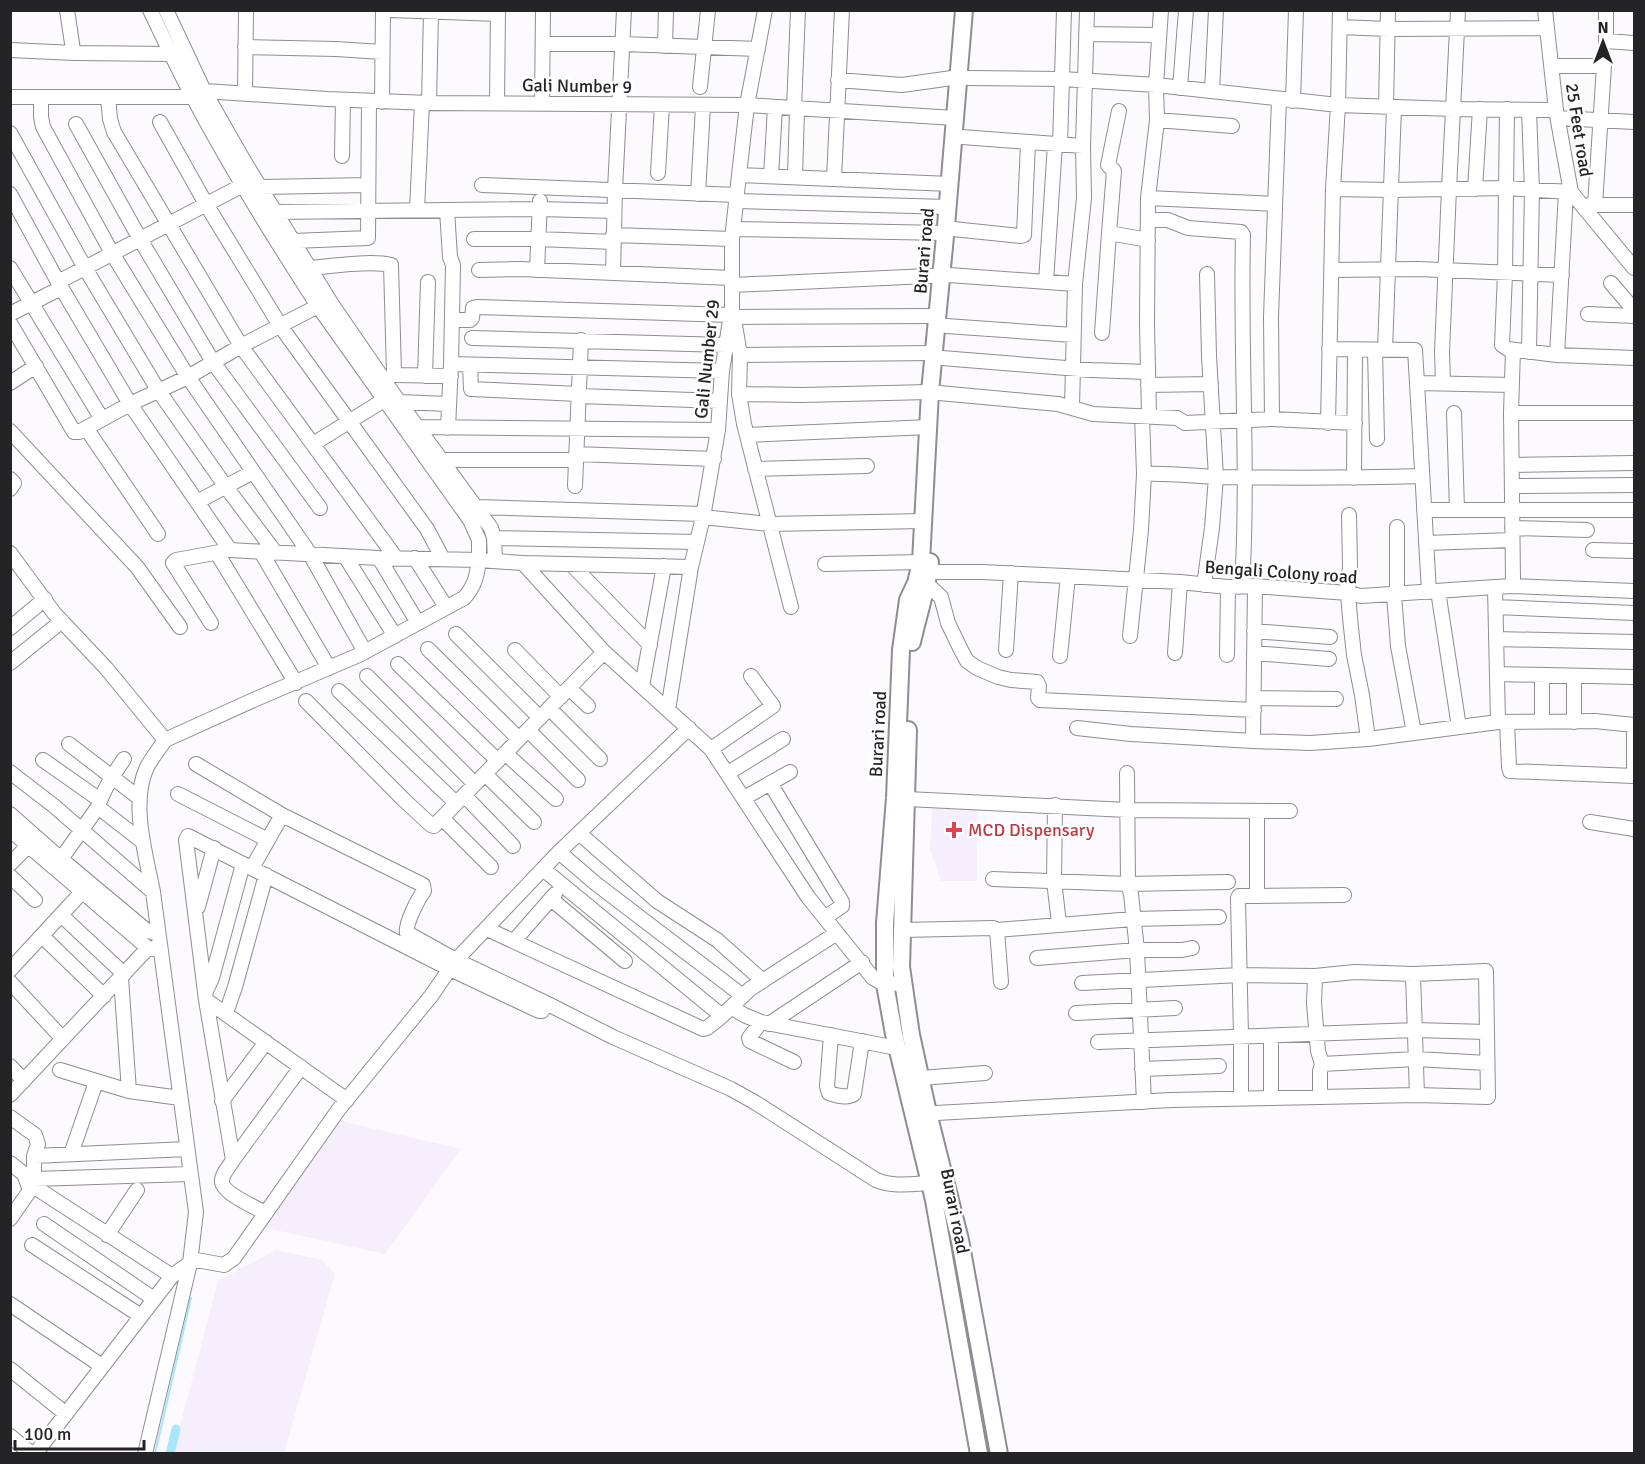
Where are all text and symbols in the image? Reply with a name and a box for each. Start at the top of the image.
north arrow [1573,12,1633,72]
text: N [1597,18,1609,38]
street label: Gali Number 9 [522,74,632,98]
street label: 25 Feet road [1561,81,1597,179]
street label: Burari road [909,207,939,295]
street label: Gali Number 29 [690,298,724,420]
street label: Bengali Colony road [1204,556,1358,588]
street label: Burari road [865,690,891,778]
place label: MCD Dispensary [968,819,1095,841]
marker: MCD Dispensary [945,821,963,839]
street label: Burari road [936,1167,974,1255]
scale bar [15,1413,144,1451]
text: 100 m [24,1423,71,1445]

